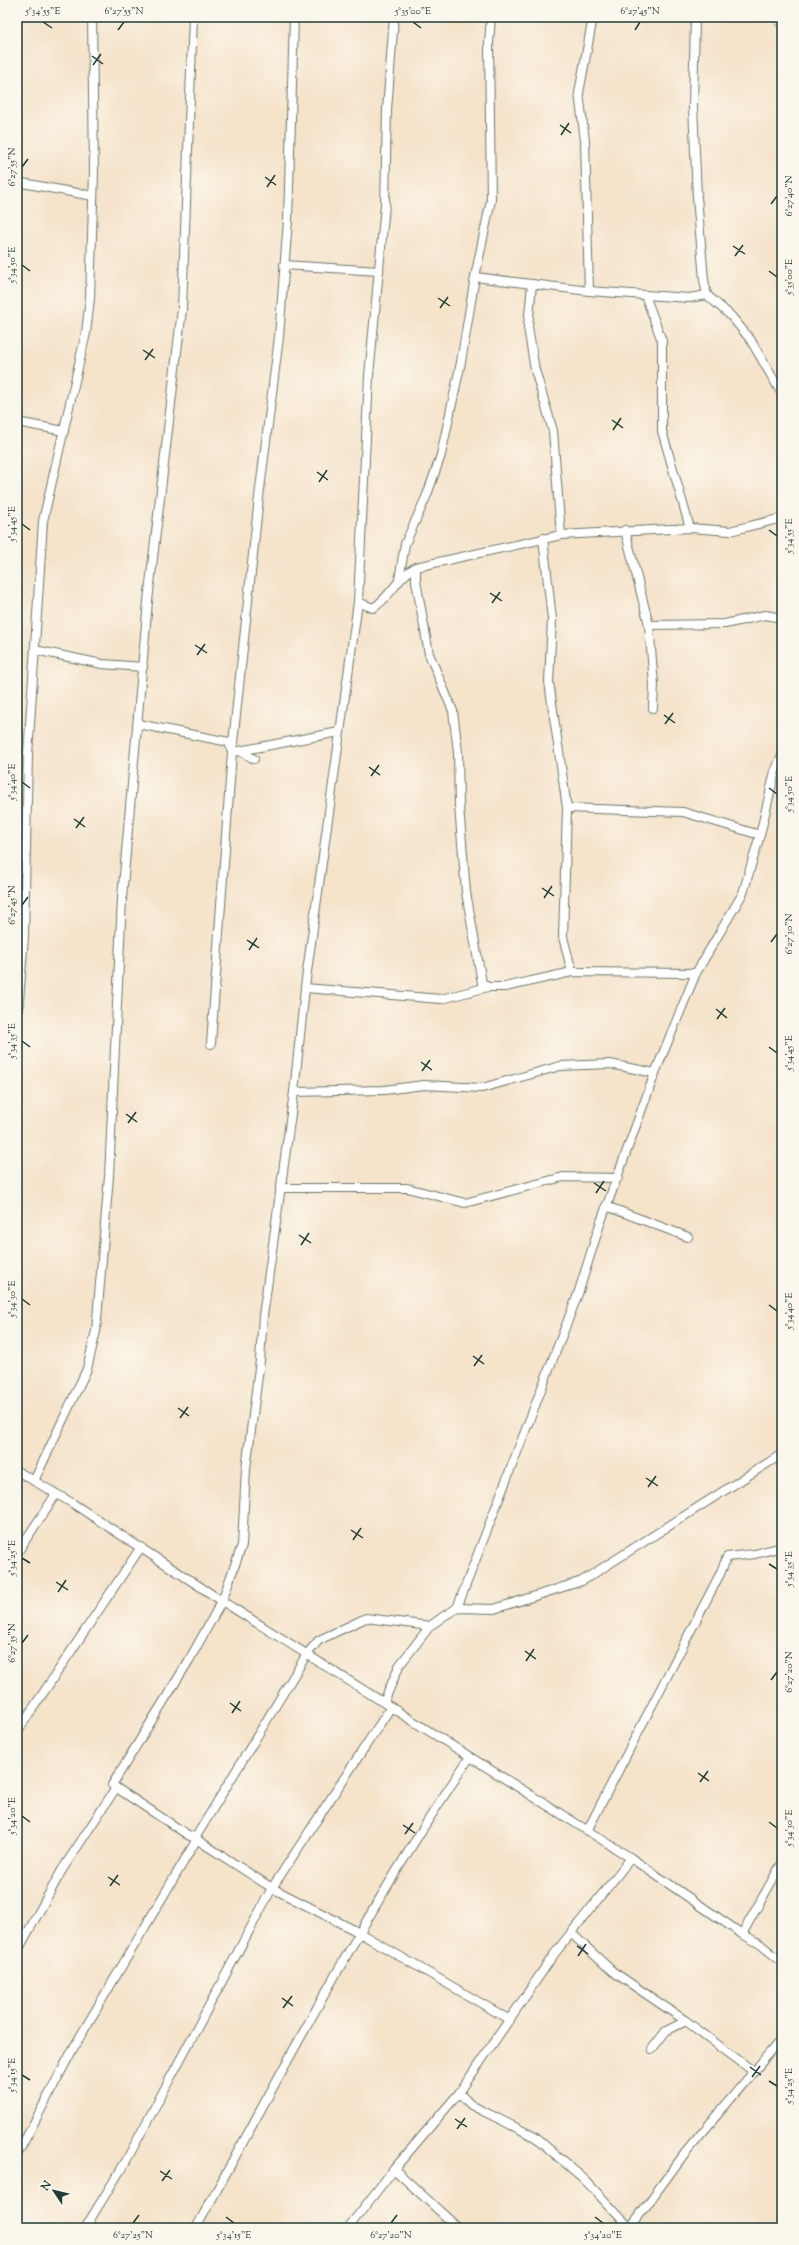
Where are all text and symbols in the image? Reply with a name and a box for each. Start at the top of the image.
text: 5°34'55"E [25,4,60,19]
text: 6°27'55"N [105,4,144,19]
text: 5°35'00"E [394,4,431,19]
text: 6°27'45"N [620,4,660,19]
text: 6°27'55"N [5,147,20,187]
text: 6°27'40"N [782,175,797,217]
text: 5°34'50"E [5,247,20,284]
text: 5°35'00"E [782,259,797,296]
text: 5°34'45"E [5,506,20,543]
text: 5°34'55"E [782,519,797,554]
text: 5°34'40"E [5,764,20,801]
text: 5°34'50"E [782,776,797,813]
text: 6°27'45"N [5,885,20,925]
text: 6°27'30"N [782,913,797,955]
text: 5°34'35"E [5,1023,20,1060]
text: 5°34'45"E [782,1035,797,1072]
text: 5°34'30"E [5,1281,20,1318]
text: 5°34'40"E [782,1293,797,1330]
text: 5°34'25"E [5,1540,20,1577]
text: 5°34'35"E [782,1551,797,1588]
text: 6°27'35"N [5,1623,20,1663]
text: 6°27'20"N [782,1651,797,1693]
text: 5°34'20"E [5,1797,20,1836]
text: 5°34'30"E [782,1810,797,1847]
text: 5°34'15"E [5,2058,20,2093]
text: 5°34'25"E [782,2068,797,2105]
north arrow [34,2171,74,2211]
text: N [37,2177,56,2195]
text: 6°27'25"N [113,2228,153,2243]
text: 5°34'15"E [216,2228,251,2243]
text: 6°27'20"N [370,2228,412,2243]
text: 5°34'20"E [583,2228,622,2243]

